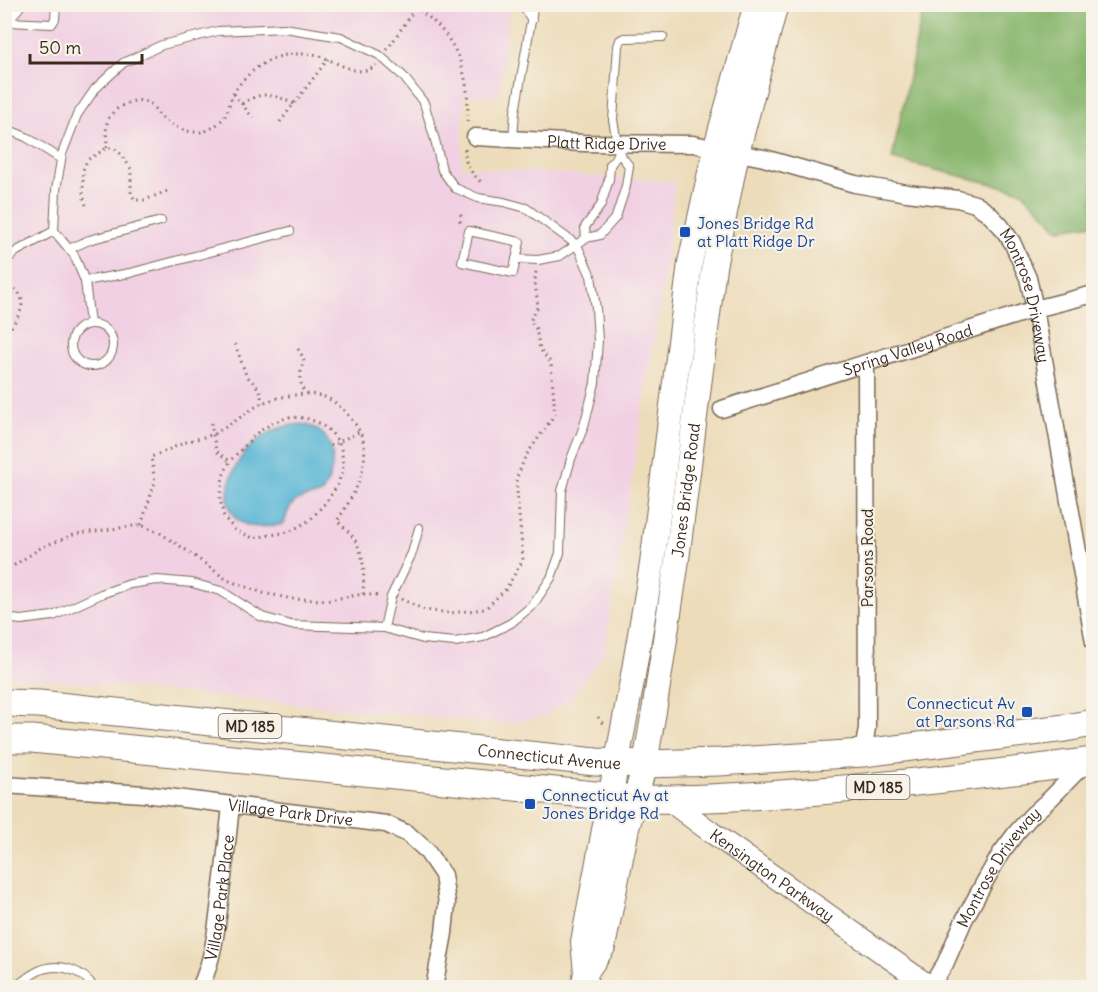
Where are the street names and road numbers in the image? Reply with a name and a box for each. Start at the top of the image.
street label: Platt Ridge Drive [547,131,667,154]
street label: Montrose Driveway [995,224,1054,364]
street label: Spring Valley Road [840,320,975,380]
street label: Jones Bridge Road [667,422,704,558]
street label: Parsons Road [857,508,877,608]
road number: MD 185 [218,714,282,738]
street label: Connecticut Avenue [477,740,621,773]
road number: MD 185 [846,775,910,799]
street label: Village Park Drive [227,794,354,830]
street label: Montrose Driveway [952,802,1044,930]
street label: Kensington Parkway [706,824,838,926]
street label: Village Park Place [200,834,238,963]

